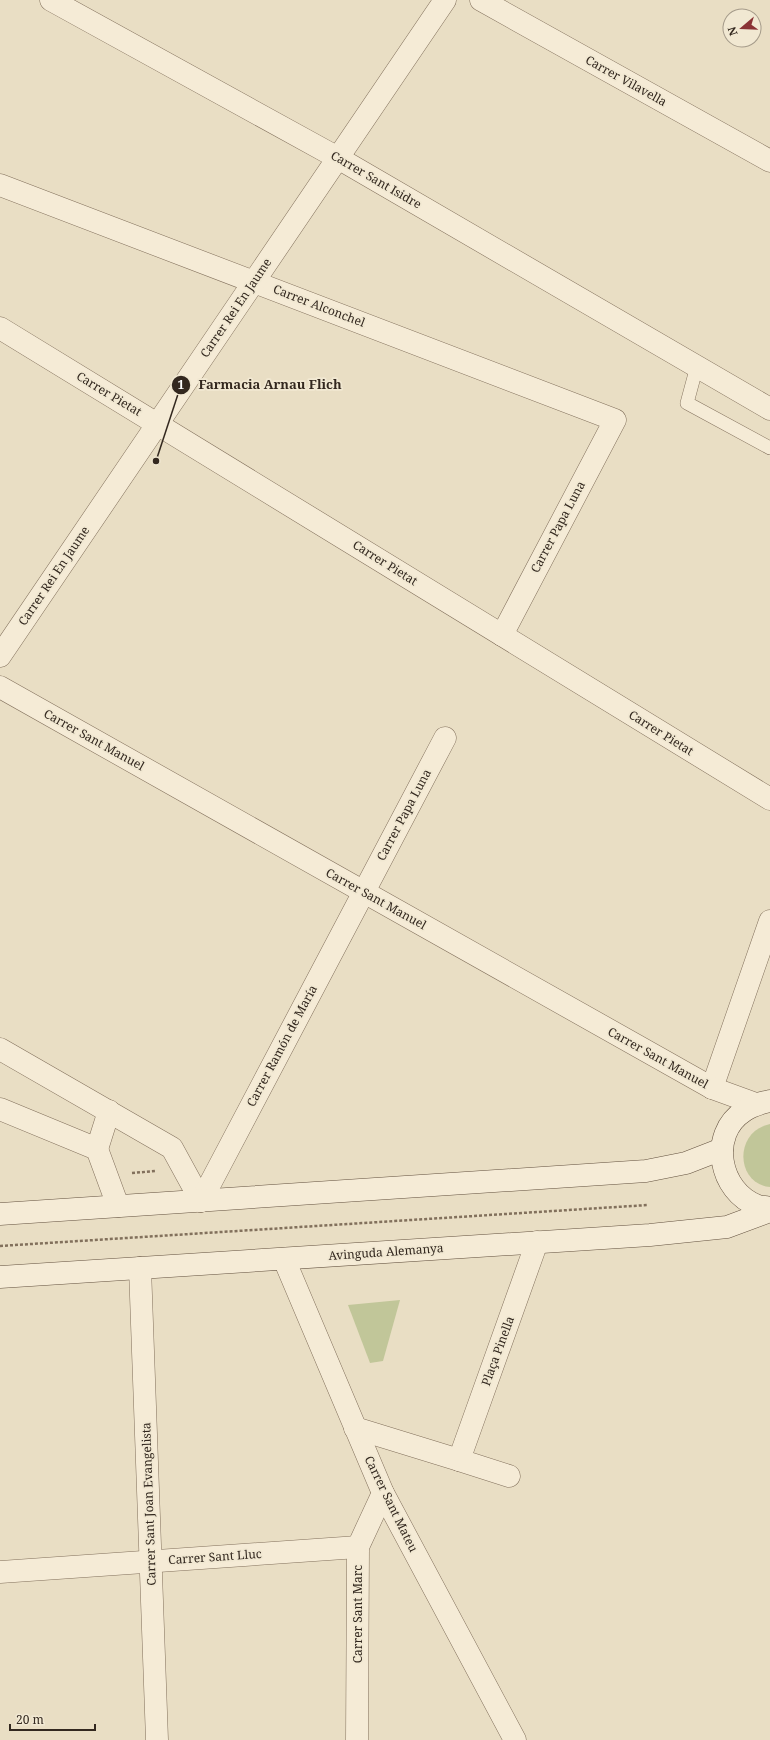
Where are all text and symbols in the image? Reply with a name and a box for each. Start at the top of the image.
north arrow [722,8,762,48]
text: N [723,25,741,38]
street label: Carrer Vilavella [582,51,670,110]
street label: Carrer Sant Isidre [328,147,425,212]
street label: Carrer Rei En Jaume [196,255,275,361]
street label: Carrer Alconchel [271,280,368,331]
street label: Carrer Pietat [73,367,145,420]
callout: Farmacia Arnau Flich [171,372,350,397]
text: Farmacia Arnau Flich [198,375,342,393]
text: 1 [178,376,185,393]
street label: Carrer Papa Luna [526,478,589,576]
street label: Carrer Rei En Jaume [14,523,93,629]
street label: Carrer Pietat [350,536,421,589]
street label: Carrer Sant Manuel [41,705,148,774]
street label: Carrer Pietat [626,706,697,759]
street label: Carrer Papa Luna [372,766,435,864]
street label: Carrer Sant Manuel [323,864,430,933]
street label: Carrer Ramón de María [242,982,321,1110]
street label: Carrer Sant Manuel [605,1023,712,1092]
street label: Avinguda Alemanya [328,1239,444,1264]
street label: Plaça Pinella [477,1313,518,1388]
street label: Carrer Sant Joan Evangelista [137,1422,160,1586]
street label: Carrer Sant Mateu [361,1453,422,1555]
street label: Carrer Sant Lluc [168,1545,262,1568]
street label: Carrer Sant Marc [349,1565,366,1663]
scale bar [10,1706,95,1732]
text: 20 m [16,1711,44,1728]

